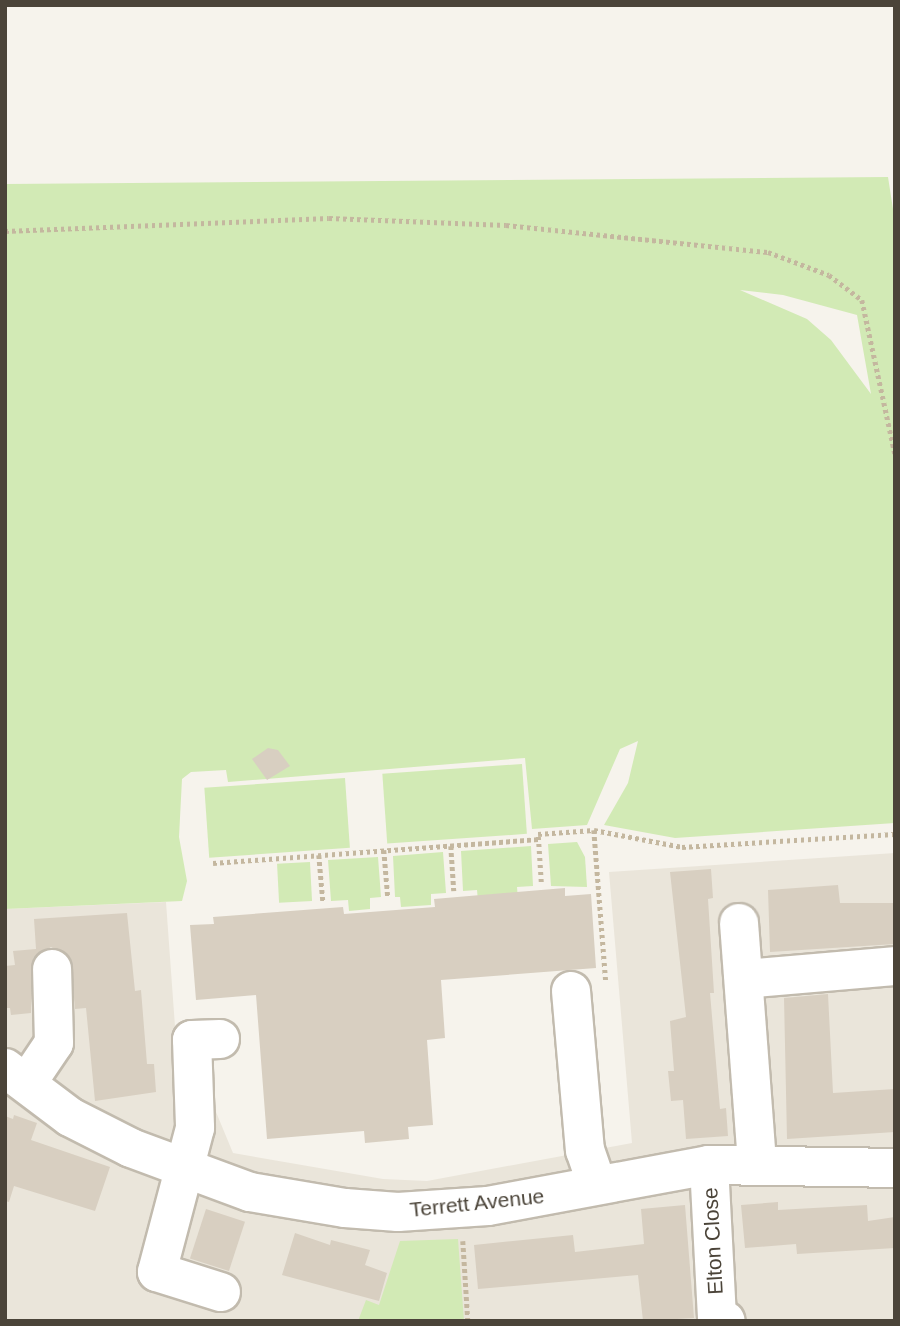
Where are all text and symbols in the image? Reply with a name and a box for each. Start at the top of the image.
street label: Terrett Avenue [408,1183,546,1223]
street label: Elton Close [698,1187,728,1295]

